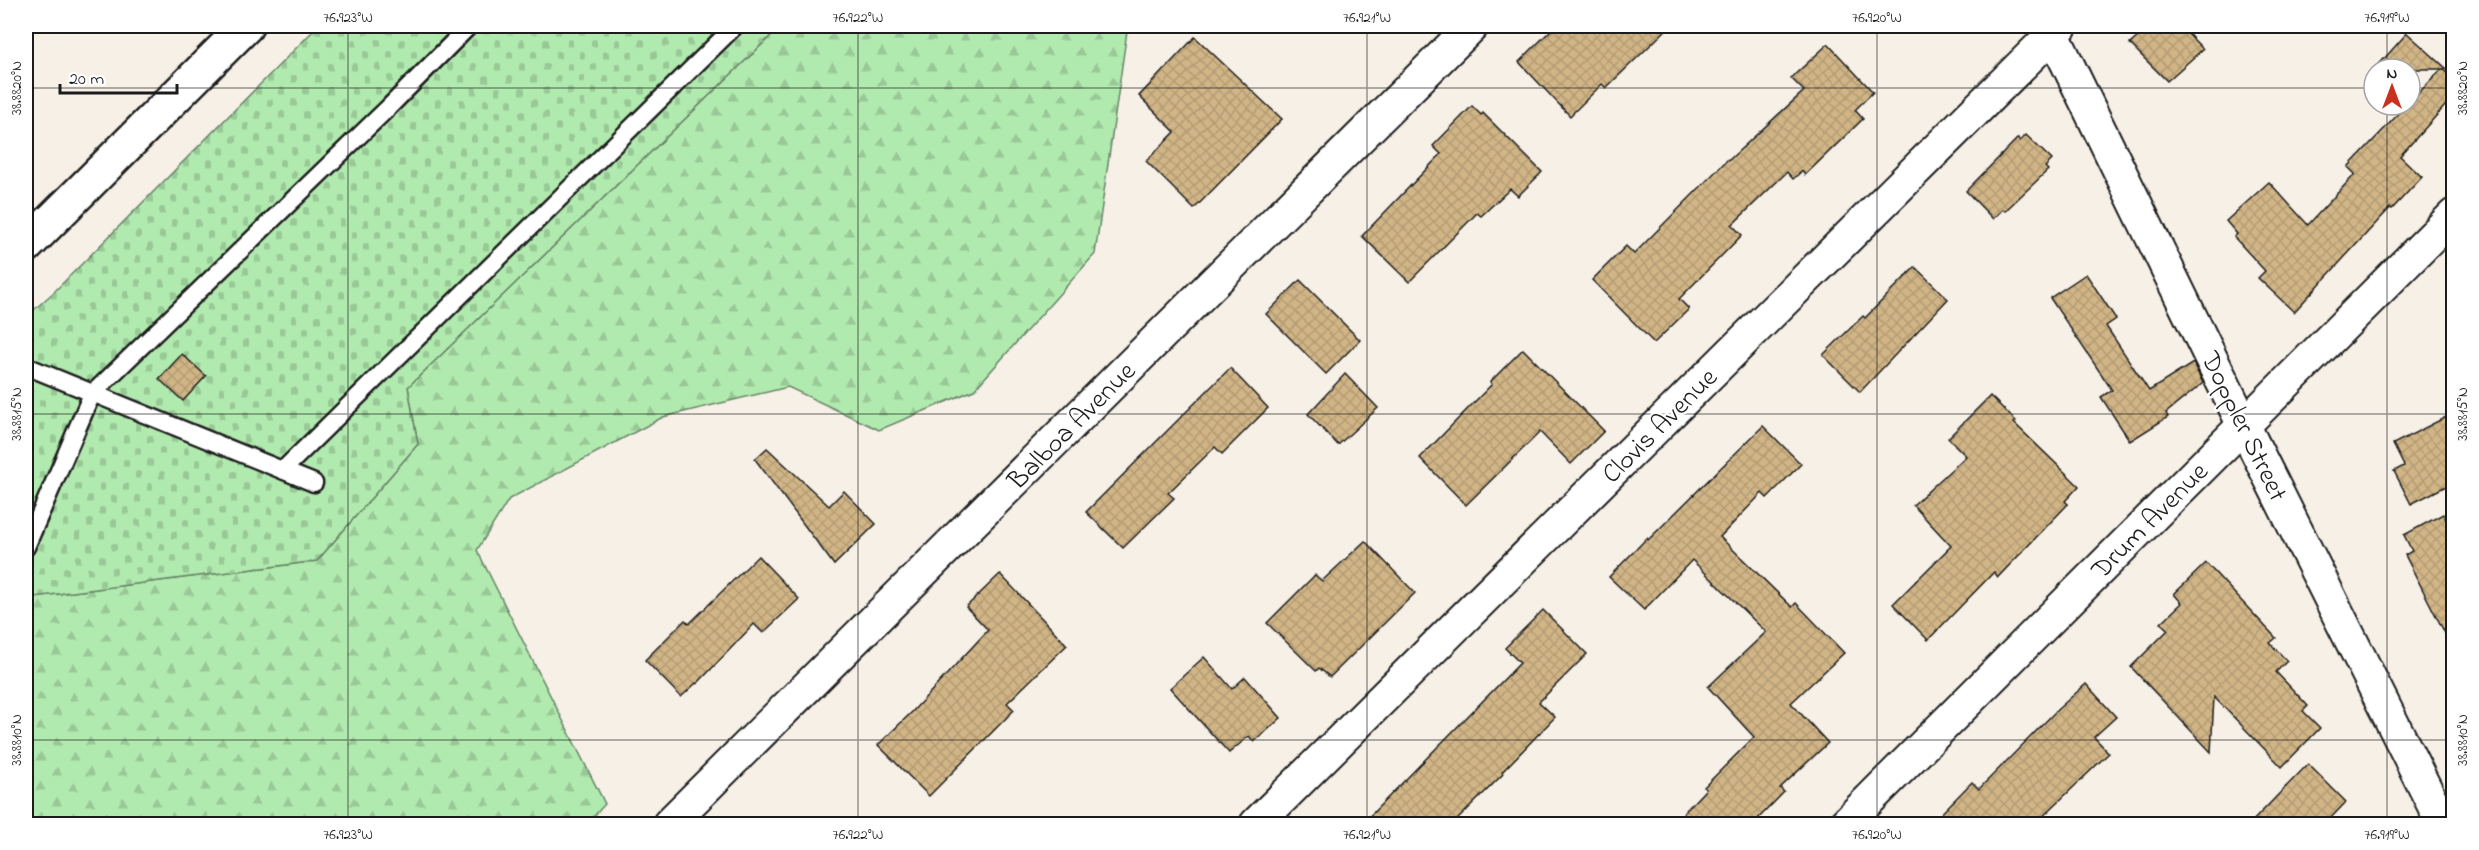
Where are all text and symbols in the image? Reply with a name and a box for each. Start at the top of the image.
text: 76.923°W [323,7,373,29]
text: 76.922°W [833,7,883,29]
text: 76.921°W [1343,7,1391,29]
text: 76.920°W [1852,7,1902,29]
text: 76.919°W [2364,7,2410,29]
scale bar [60,57,177,95]
north arrow [2362,57,2422,117]
text: 38.8820°N [6,61,28,115]
text: 38.8820°N [2452,61,2474,115]
text: N [2387,62,2398,86]
text: 20 m [69,67,104,93]
street label: Doppler Street [2189,345,2296,509]
street label: Balboa Avenue [999,353,1146,501]
street label: Clovis Avenue [1594,359,1728,494]
text: 38.8815°N [6,387,28,441]
text: 38.8815°N [2452,387,2474,441]
street label: Drum Avenue [2083,454,2219,590]
text: 38.8810°N [6,714,28,766]
text: 38.8810°N [2452,714,2474,766]
text: 76.923°W [323,824,373,846]
text: 76.922°W [833,824,883,846]
text: 76.921°W [1343,824,1391,846]
text: 76.920°W [1852,824,1902,846]
text: 76.919°W [2364,824,2410,846]

